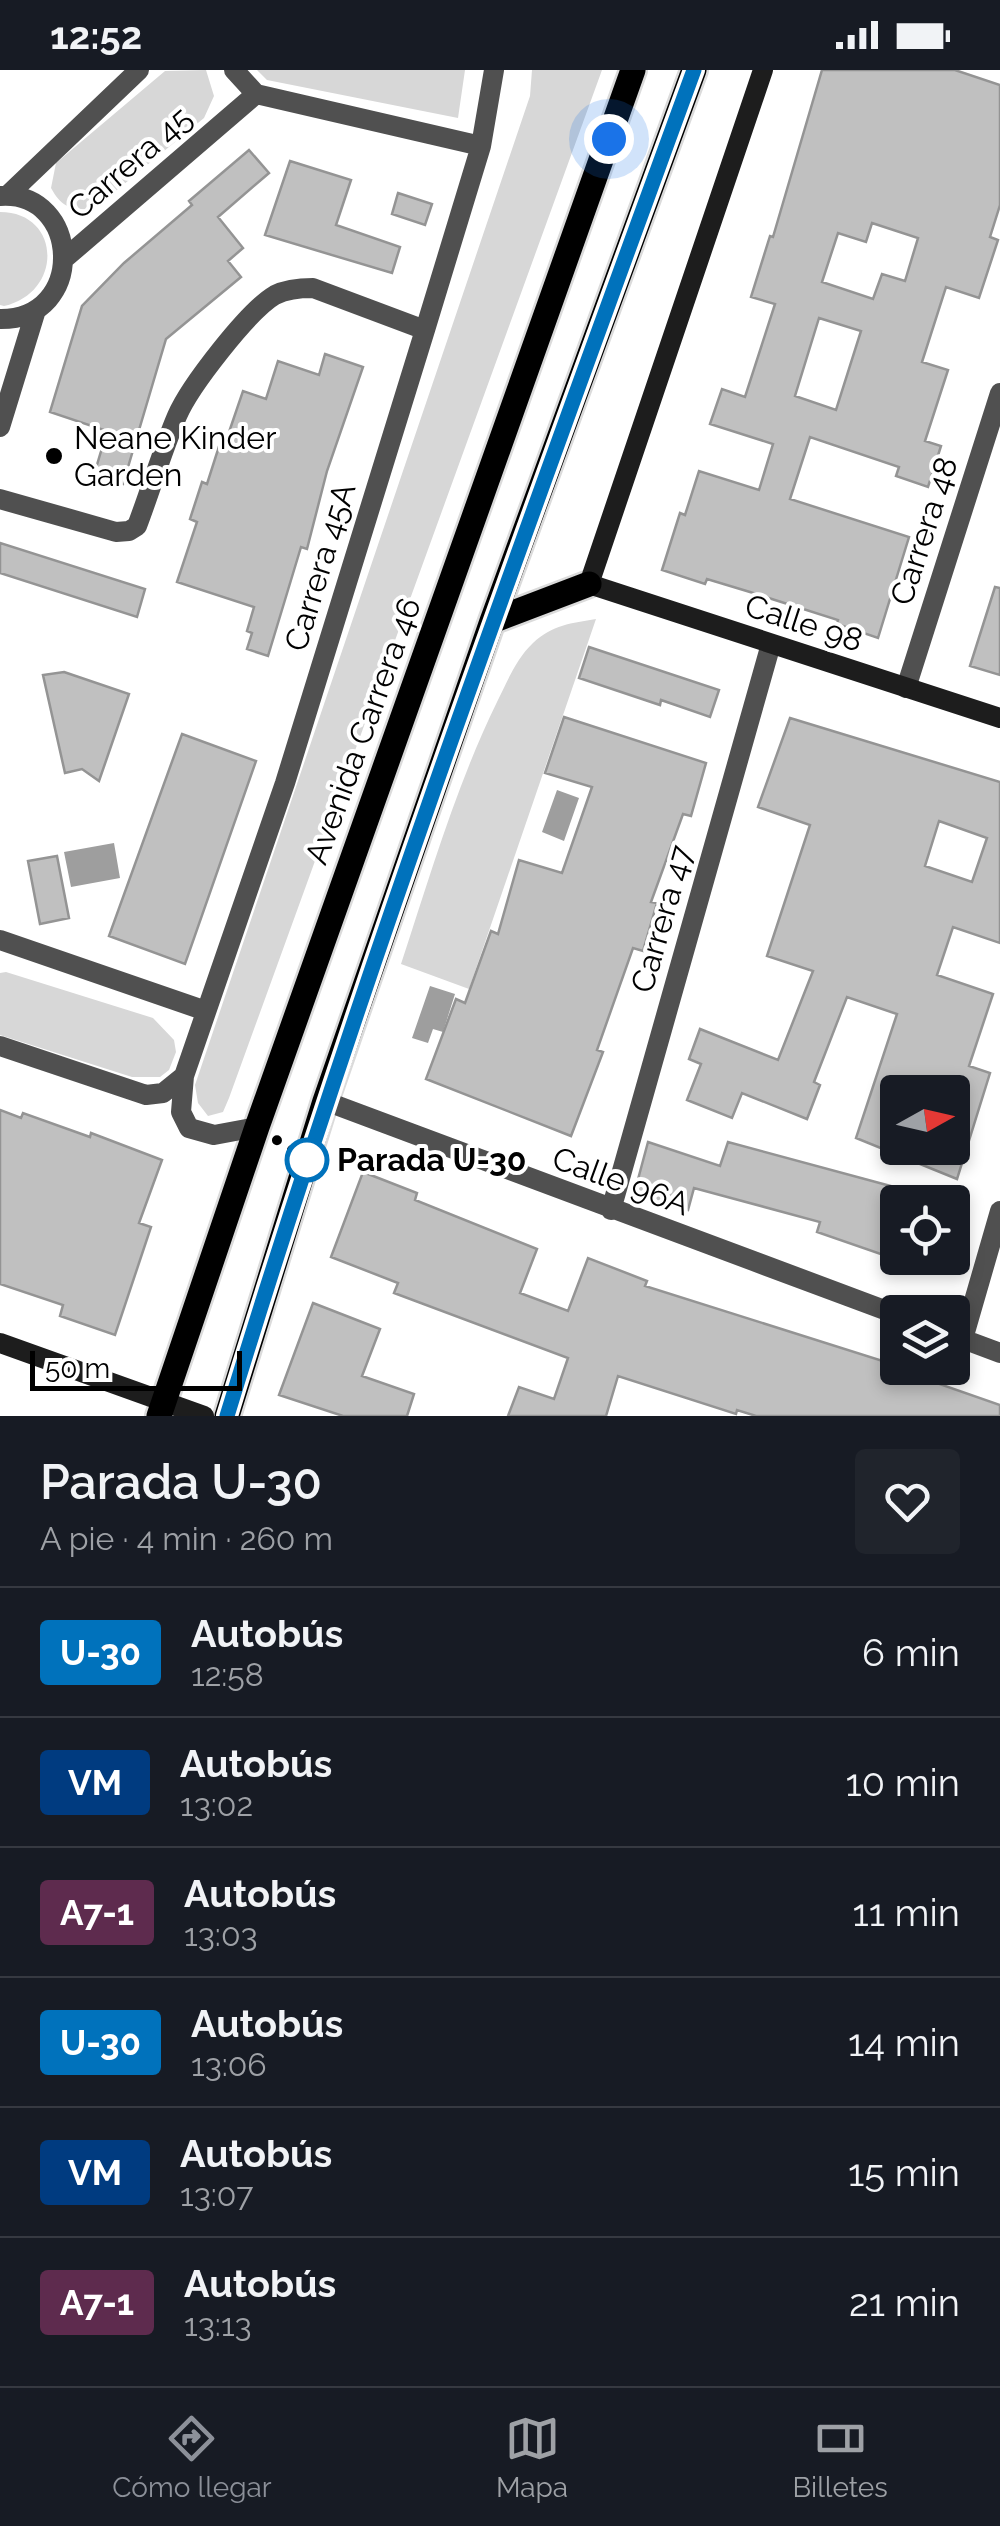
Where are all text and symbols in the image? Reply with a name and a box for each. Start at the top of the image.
text: 12:52 [50,13,142,58]
street label: Carrera 45 [60,99,199,226]
your location [584,114,634,164]
place label: Neane Kinder Garden [74,419,276,493]
marker: Neane Kinder Garden [43,445,65,467]
street label: Carrera 48 [882,452,965,609]
street label: Carrera 45A [276,478,363,655]
street label: Calle 98 [741,586,868,659]
street label: Avenida Carrera 46 [297,593,428,869]
street label: Carrera 47 [623,841,700,997]
north arrow [880,1075,970,1165]
map controls [880,1075,970,1385]
marker: Parada U-30 [286,1139,328,1181]
street label: Calle 96A [548,1139,695,1222]
place label: Parada U-30 [337,1141,526,1178]
button: locate [880,1185,970,1275]
button: layers [880,1295,970,1385]
scale bar [30,1346,242,1390]
text: 50 m [45,1352,110,1385]
button: heart [855,1449,960,1554]
text: Parada U-30 [40,1454,322,1510]
text: A pie · 4 min · 260 m [40,1520,333,1557]
text: Autobús [191,1611,343,1656]
text: 6 min [862,1630,960,1675]
text: U-30 [60,1632,141,1673]
text: 12:58 [191,1656,264,1693]
text: Autobús [180,1741,332,1786]
text: 10 min [845,1760,960,1805]
text: VM [68,1762,122,1803]
text: 13:02 [180,1786,253,1823]
text: Autobús [184,1871,336,1916]
text: 11 min [852,1890,960,1935]
text: A7-1 [60,1892,134,1933]
text: 13:03 [184,1916,258,1953]
text: Autobús [191,2001,343,2046]
text: 14 min [848,2020,960,2065]
text: U-30 [60,2022,141,2063]
text: 13:06 [191,2046,267,2083]
text: Autobús [180,2131,332,2176]
text: 15 min [848,2150,960,2195]
text: VM [68,2152,122,2193]
text: 13:07 [180,2176,253,2213]
text: Autobús [184,2261,336,2306]
text: 21 min [849,2280,960,2325]
text: A7-1 [60,2282,134,2323]
text: 13:13 [184,2306,252,2343]
tab: Cómo llegar [112,2411,272,2504]
tab: Mapa [496,2411,568,2504]
tab: Billetes [792,2411,888,2504]

